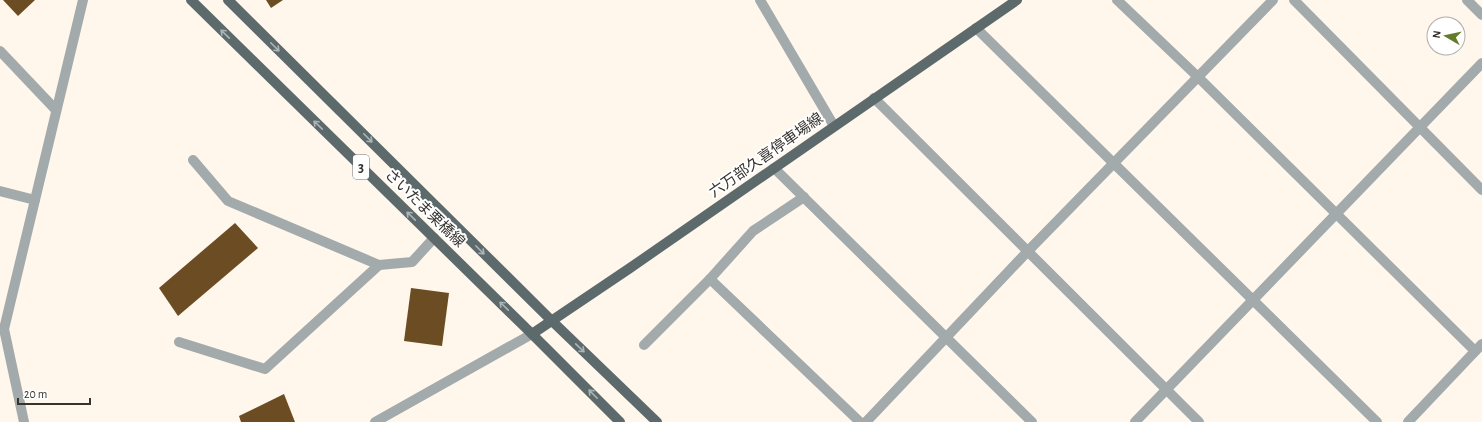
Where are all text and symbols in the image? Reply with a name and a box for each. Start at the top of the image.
north arrow [1426,16,1466,56]
one-way arrow [220,29,230,39]
text: N [1431,30,1443,39]
one-way arrow [270,42,280,52]
street label: 六万部久喜停車場線 [706,110,826,200]
one-way arrow [313,120,323,130]
one-way arrow [363,134,373,143]
road number: 3 [353,155,369,179]
street label: さいたま栗橋線 [382,166,468,250]
one-way arrow [406,211,416,220]
one-way arrow [475,245,485,254]
one-way arrow [499,301,509,311]
one-way arrow [575,343,585,353]
scale bar [18,380,90,406]
text: 20 m [24,388,47,400]
one-way arrow [588,389,598,399]

